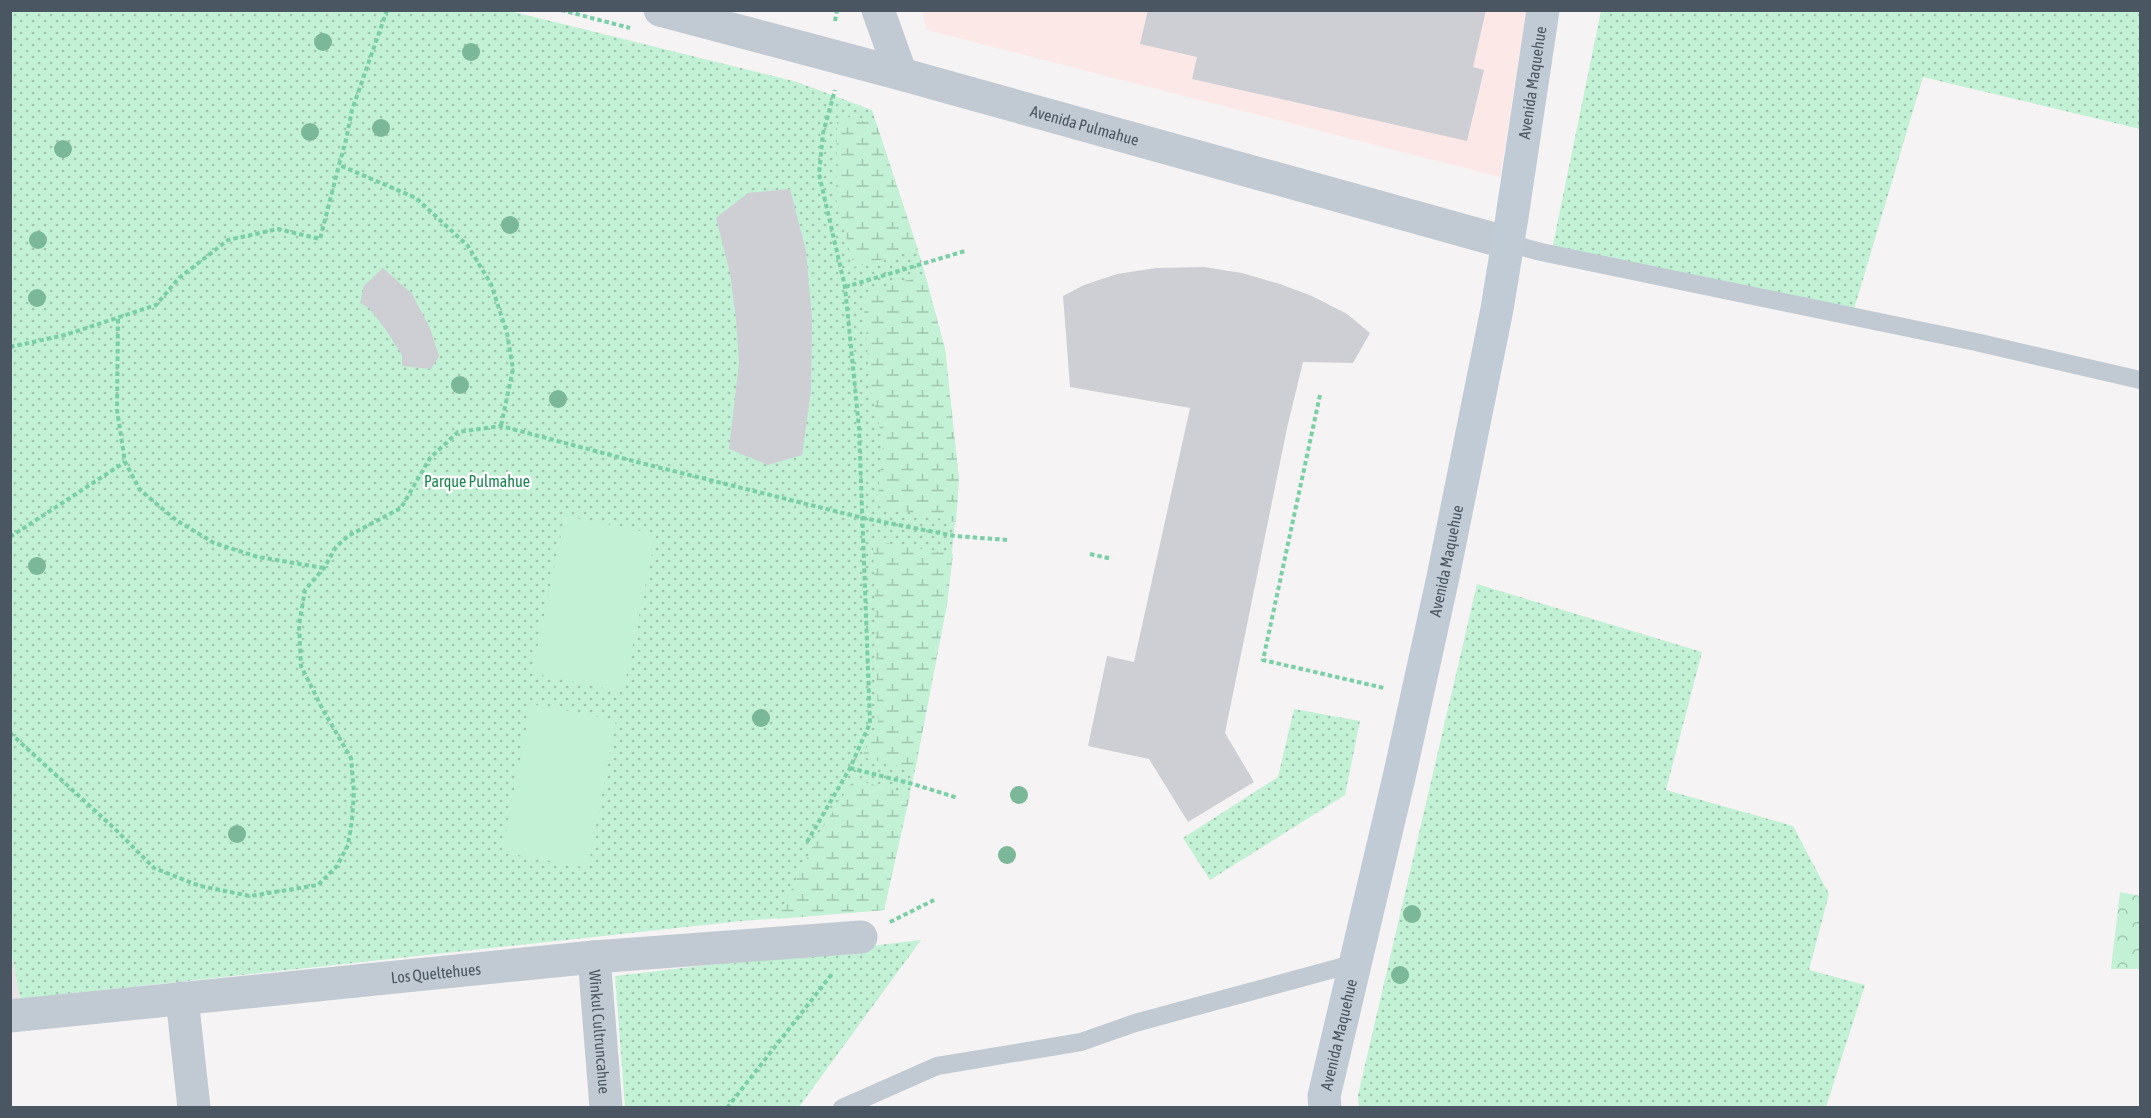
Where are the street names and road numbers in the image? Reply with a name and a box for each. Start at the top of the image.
street label: Avenida Maquehue [1515,25,1549,140]
street label: Avenida Pulmahue [1028,101,1141,149]
street label: Avenida Maquehue [1426,503,1466,618]
street label: Los Queltehues [390,959,482,986]
street label: Winkul Cultruncahue [586,969,614,1095]
street label: Avenida Maquehue [1317,977,1360,1092]

